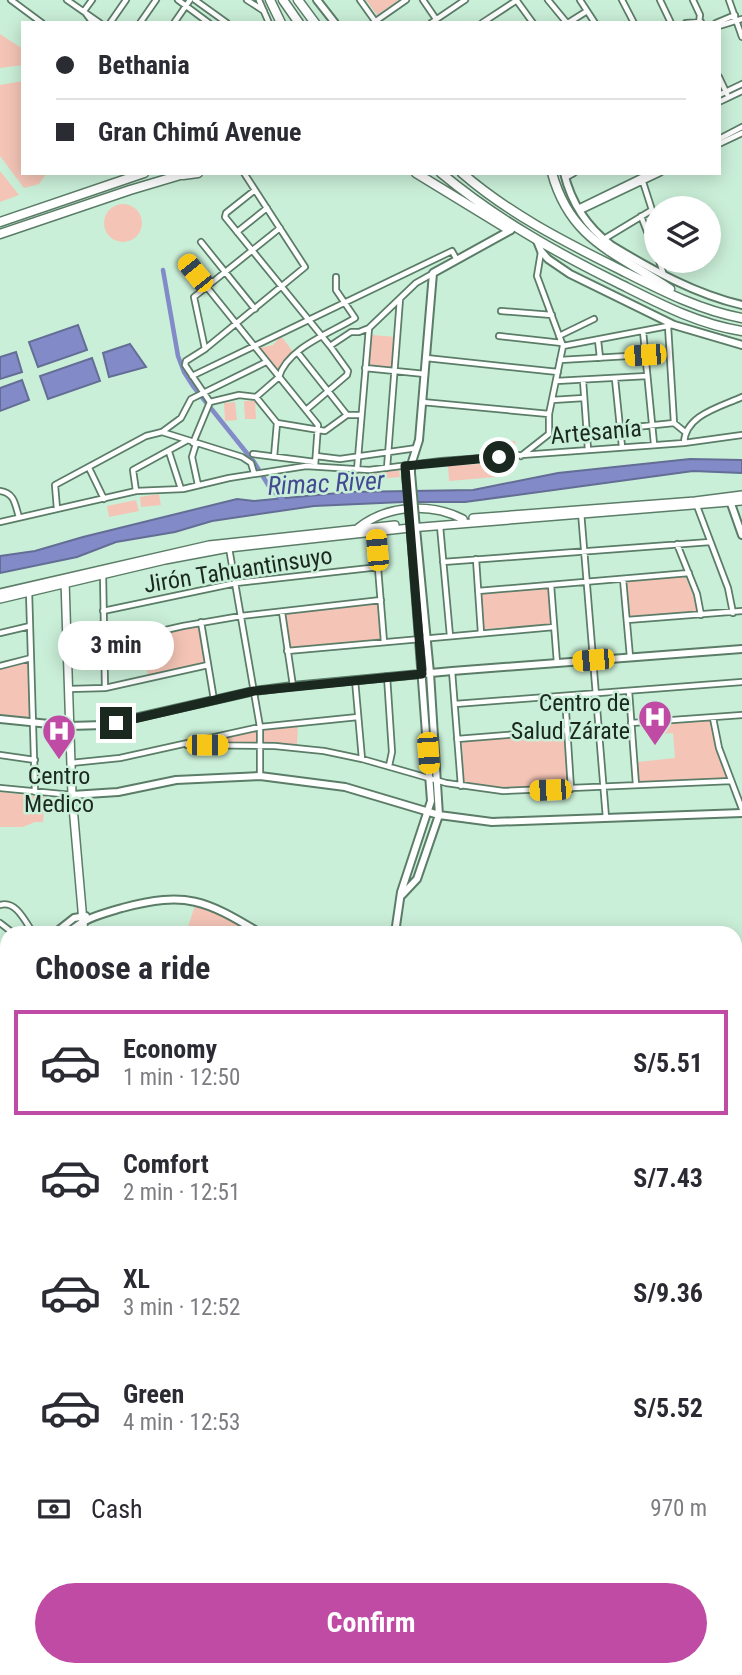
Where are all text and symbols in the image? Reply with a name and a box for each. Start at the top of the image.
text: Bethania [98,50,190,80]
text: Gran Chimú Avenue [98,117,302,147]
map controls [644,196,721,273]
button: layers [644,196,721,273]
car [174,250,217,296]
car [624,343,667,367]
street label: Artesanía [549,414,643,450]
route start [483,441,515,473]
water label: Rimac River [267,465,387,501]
car [365,528,390,572]
street label: Jirón Tahuantinsuyo [142,541,334,599]
callout: 3 min [58,622,174,670]
text: 3 min [90,632,142,659]
car [572,648,615,672]
place label: Centro de Salud Zárate [511,689,630,745]
hospital icon: Centro de Salud Zárate [636,698,674,747]
route end [100,707,132,739]
hospital icon: Centro Medico [40,712,78,761]
car [417,731,440,775]
car [187,735,229,756]
place label: Centro Medico [24,762,94,818]
car [529,779,572,801]
text: Choose a ride [35,949,210,987]
icon: car [39,1031,102,1094]
text: Economy [123,1034,217,1064]
text: S/5.51 [633,1048,703,1078]
text: 1 min · 12:50 [123,1064,240,1091]
icon: car [39,1146,102,1209]
text: Comfort [123,1149,209,1179]
text: S/7.43 [633,1163,703,1193]
text: 2 min · 12:51 [123,1179,240,1206]
icon: car [39,1261,102,1324]
text: XL [123,1264,150,1294]
text: S/9.36 [633,1278,703,1308]
text: 3 min · 12:52 [123,1294,240,1321]
icon: car [39,1376,102,1439]
text: Green [123,1379,184,1409]
text: S/5.52 [633,1393,703,1423]
text: 4 min · 12:53 [123,1409,240,1436]
icon: cash [35,1490,73,1528]
text: Cash [91,1494,143,1524]
text: 970 m [650,1495,707,1522]
button: Confirm [35,1583,707,1663]

